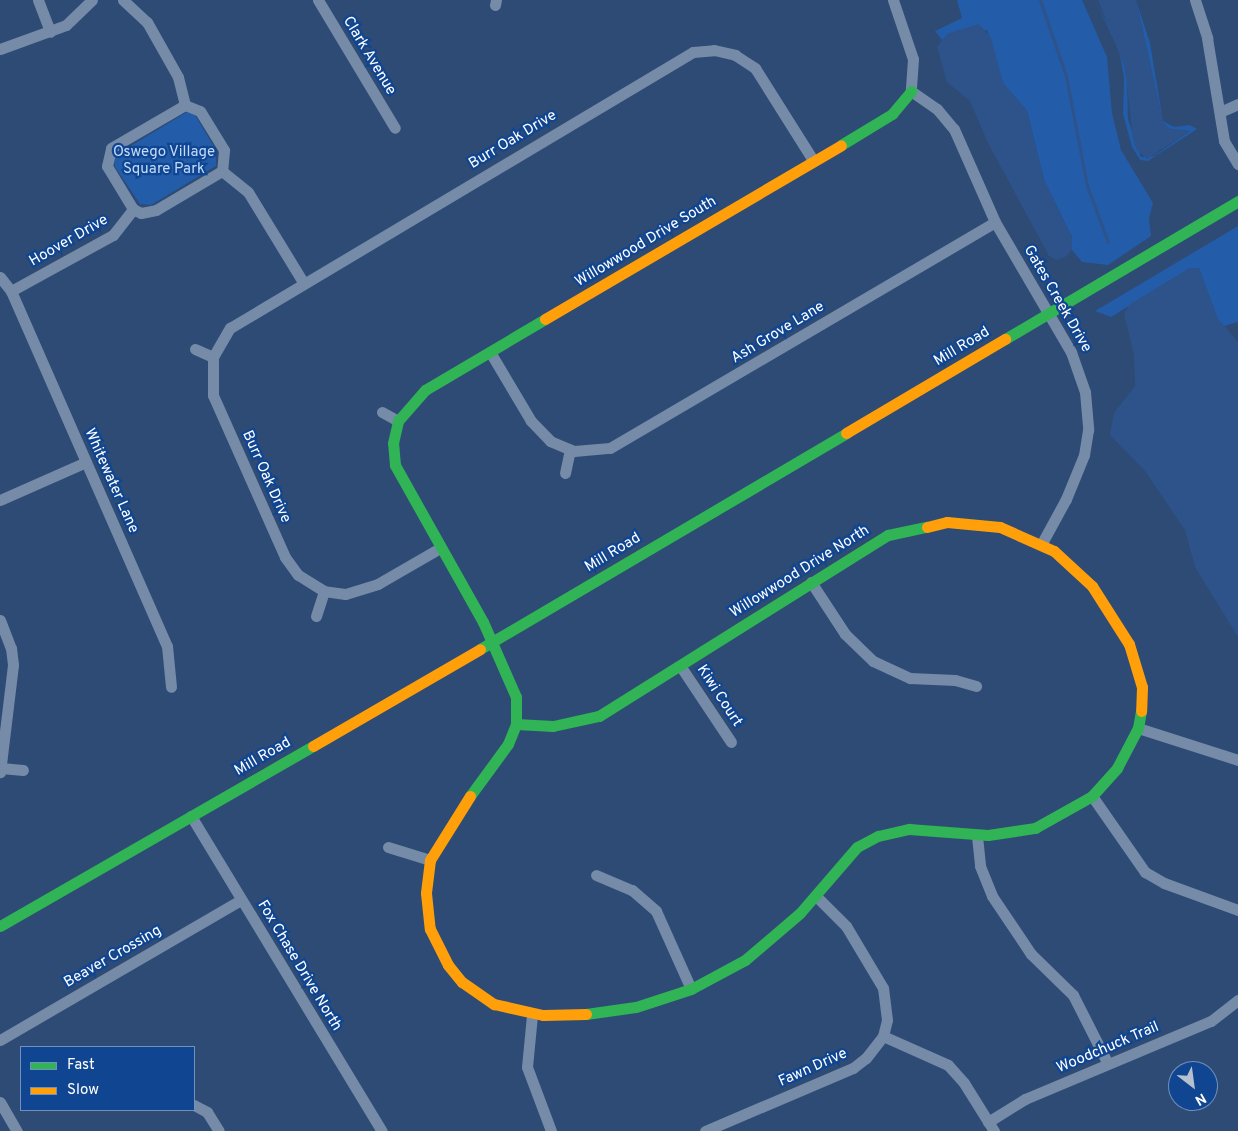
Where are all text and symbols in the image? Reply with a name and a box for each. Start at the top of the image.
street label: Clark Avenue [338,13,400,99]
street label: Burr Oak Drive [466,107,560,173]
park label: Oswego Village Square Park [113,143,215,178]
street label: Willowwood Drive South [572,193,720,291]
street label: Hoover Drive [26,211,112,271]
street label: Gates Creek Drive [1019,242,1095,356]
street label: Ash Grove Lane [728,298,828,368]
street label: Mill Road [931,323,993,371]
street label: Whitewater Lane [80,426,142,536]
street label: Burr Oak Drive [238,428,294,526]
street label: Willowwood Drive North [727,522,873,622]
street label: Mill Road [582,529,644,577]
street label: Kiwi Court [692,662,746,730]
street label: Mill Road [232,734,294,780]
street label: Fox Chase Drive North [253,897,345,1035]
street label: Beaver Crossing [61,922,165,992]
street label: Woodchuck Trail [1054,1018,1162,1078]
street label: Fawn Drive [776,1045,850,1091]
legend [20,1046,195,1111]
text: Fast [67,1056,95,1075]
north arrow [1168,1061,1218,1111]
text: Slow [67,1081,99,1100]
text: N [1192,1089,1209,1108]

